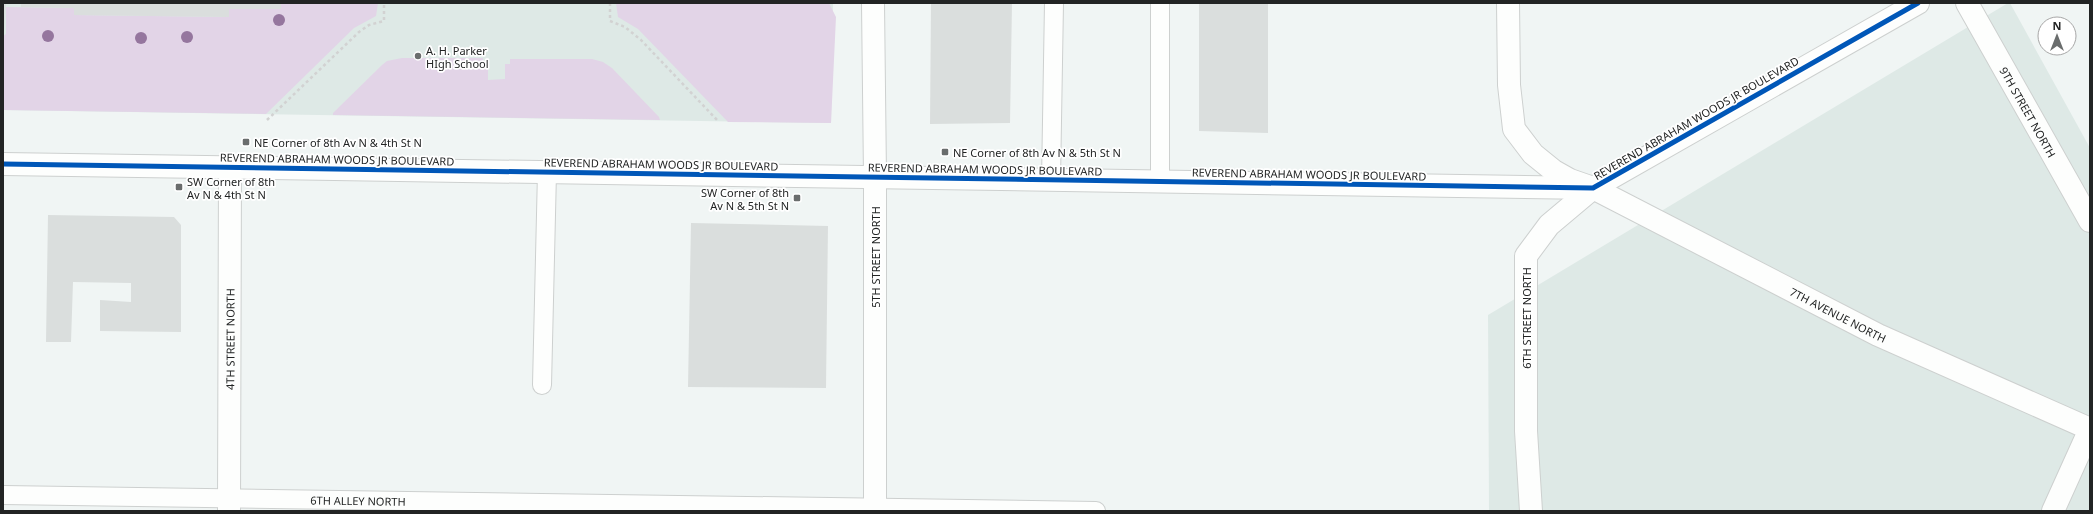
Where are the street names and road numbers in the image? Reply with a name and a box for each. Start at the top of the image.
street label: REVEREND ABRAHAM WOODS JR BOULEVARD [1591,53,1801,183]
street label: 9TH STREET NORTH [1997,64,2060,160]
street label: REVEREND ABRAHAM WOODS JR BOULEVARD [220,149,454,169]
street label: REVEREND ABRAHAM WOODS JR BOULEVARD [544,154,778,174]
street label: REVEREND ABRAHAM WOODS JR BOULEVARD [868,159,1102,179]
street label: REVEREND ABRAHAM WOODS JR BOULEVARD [1192,164,1426,184]
street label: 5TH STREET NORTH [868,206,883,308]
street label: 6TH STREET NORTH [1519,267,1534,369]
street label: 7TH AVENUE NORTH [1788,283,1889,345]
street label: 4TH STREET NORTH [222,288,237,390]
street label: 6TH ALLEY NORTH [310,492,406,508]

